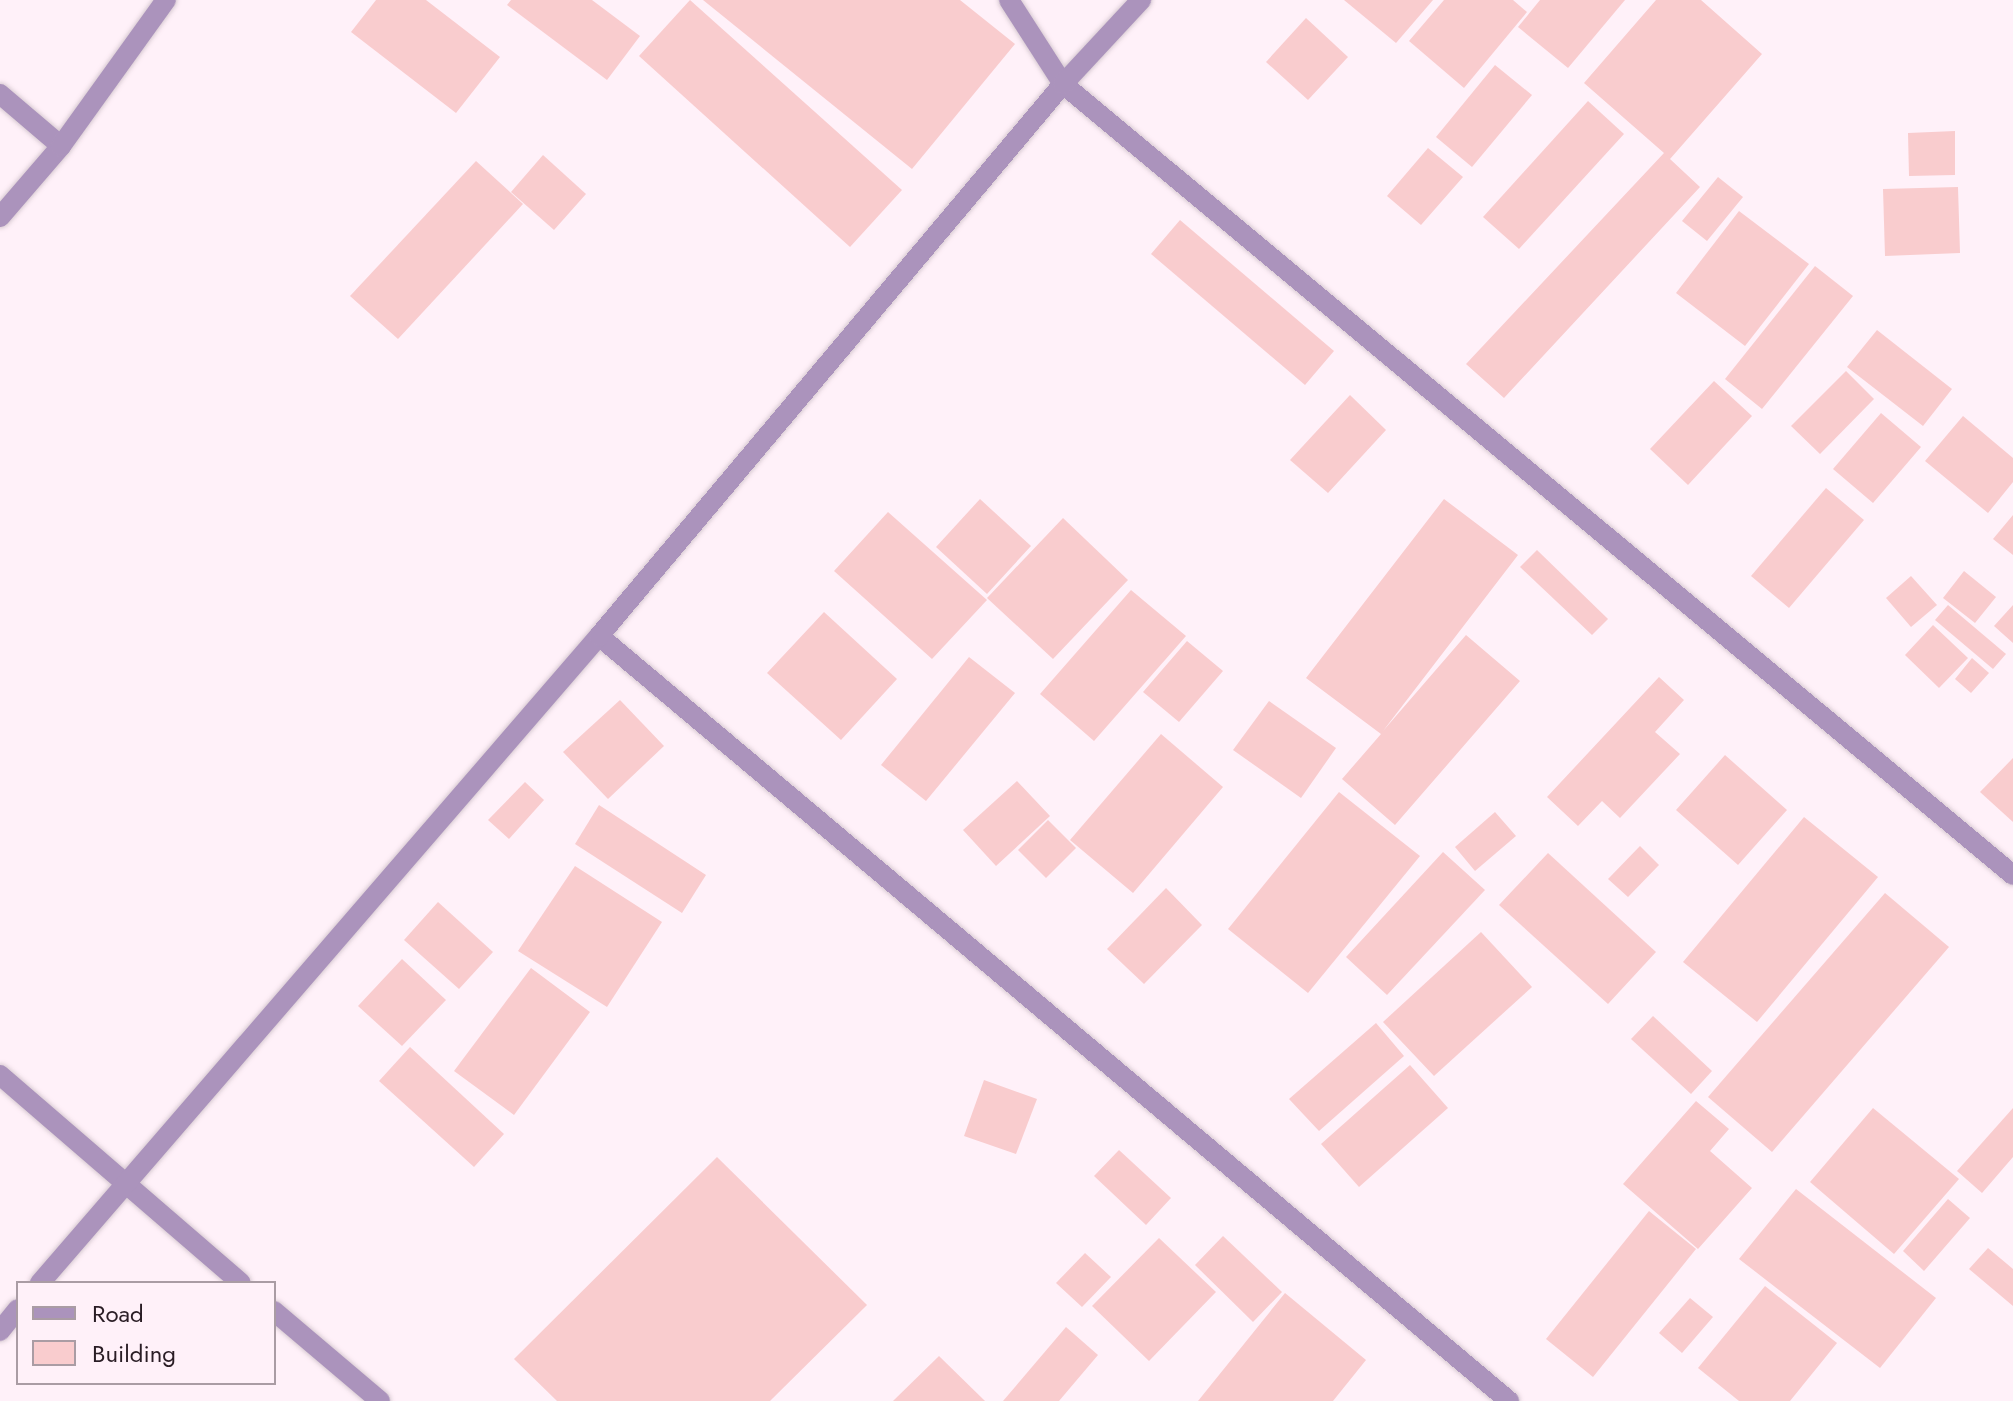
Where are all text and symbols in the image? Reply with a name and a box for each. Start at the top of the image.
legend [16,1281,276,1385]
text: Road [92,1296,144,1331]
text: Building [92,1336,176,1371]

